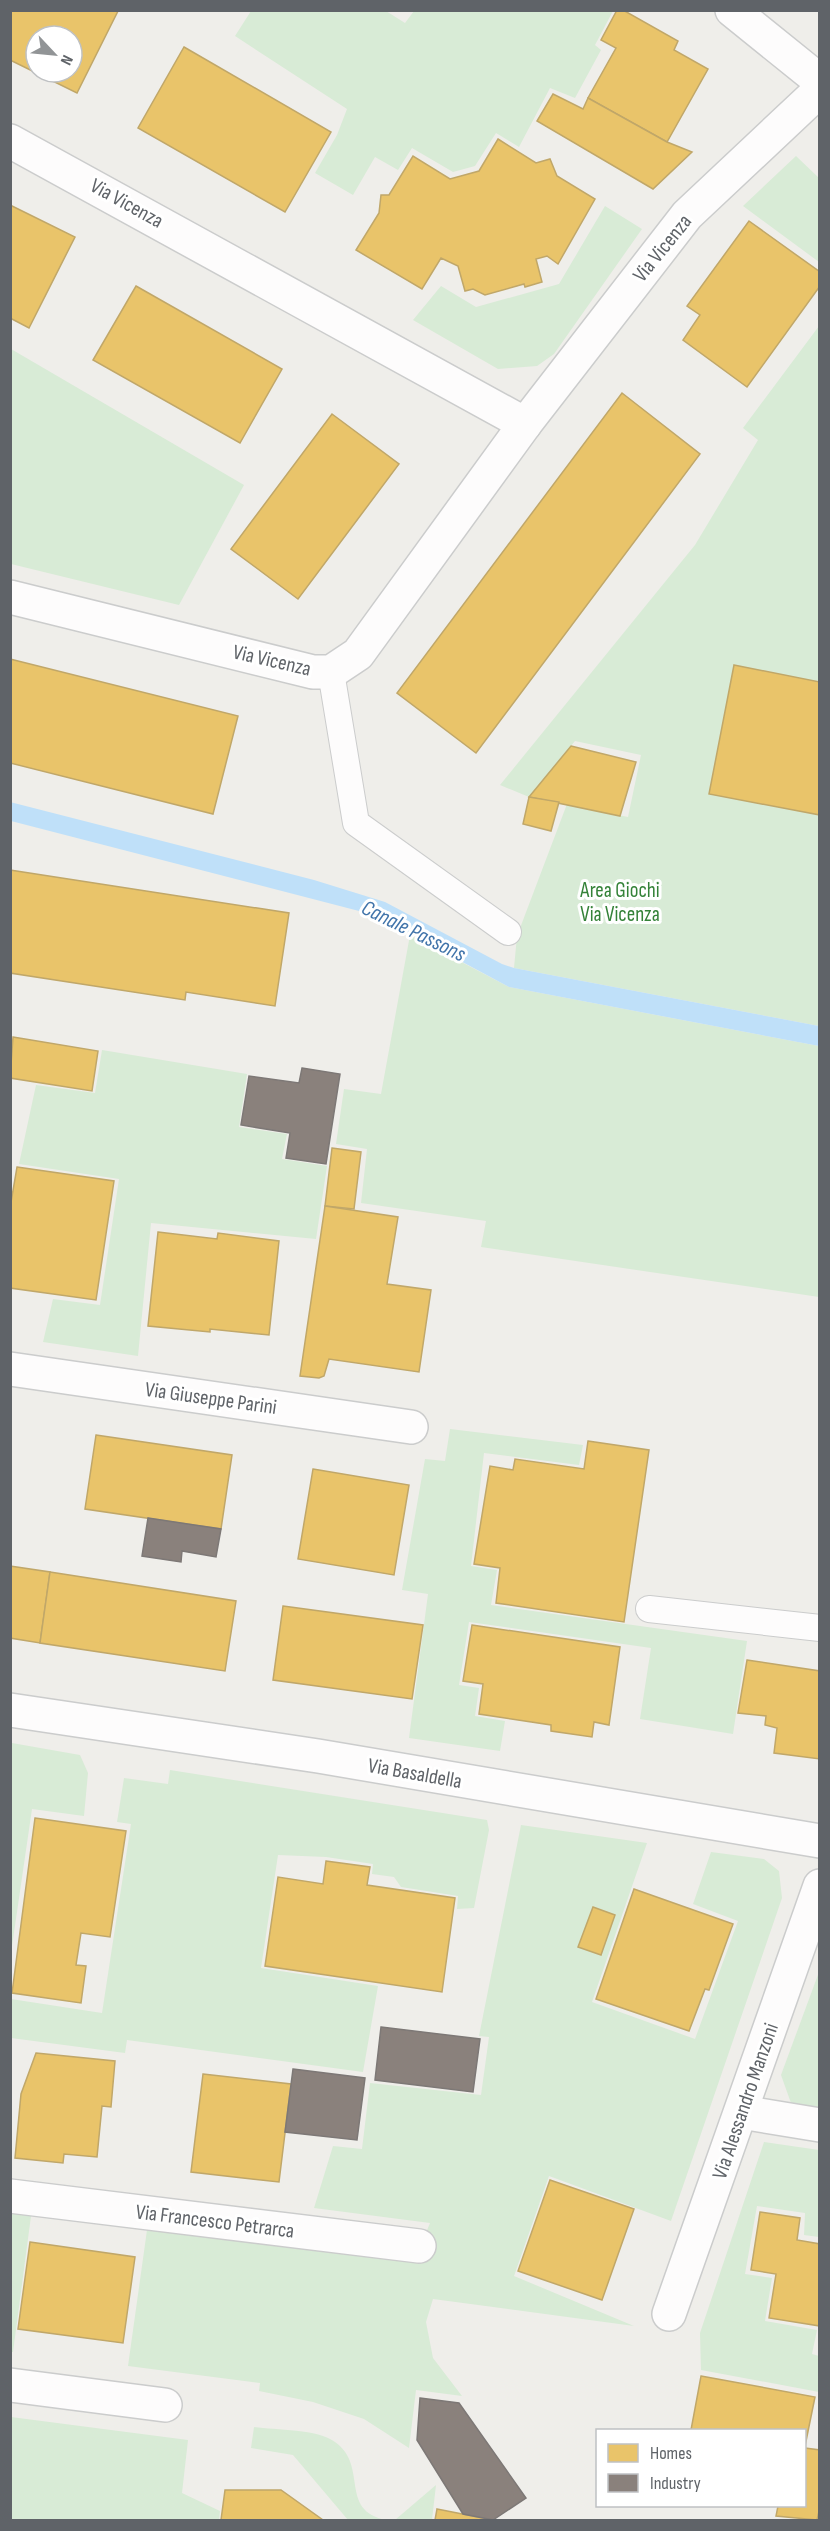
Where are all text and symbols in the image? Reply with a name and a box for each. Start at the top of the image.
north arrow [24,24,84,84]
text: N [56,52,77,68]
street label: Via Vicenza [86,173,168,234]
street label: Via Vicenza [628,210,697,287]
street label: Via Vicenza [230,639,313,682]
park label: Area Giochi Via Vicenza [579,878,660,927]
water label: Canale Passons [357,895,470,968]
street label: Via Giuseppe Parini [144,1377,278,1420]
street label: Via Basaldella [366,1753,464,1794]
street label: Via Alessandro Manzoni [707,2020,784,2182]
street label: Via Francesco Petrarca [134,2199,296,2244]
legend [596,2429,806,2507]
text: Homes [650,2443,692,2464]
text: Industry [650,2473,701,2494]

